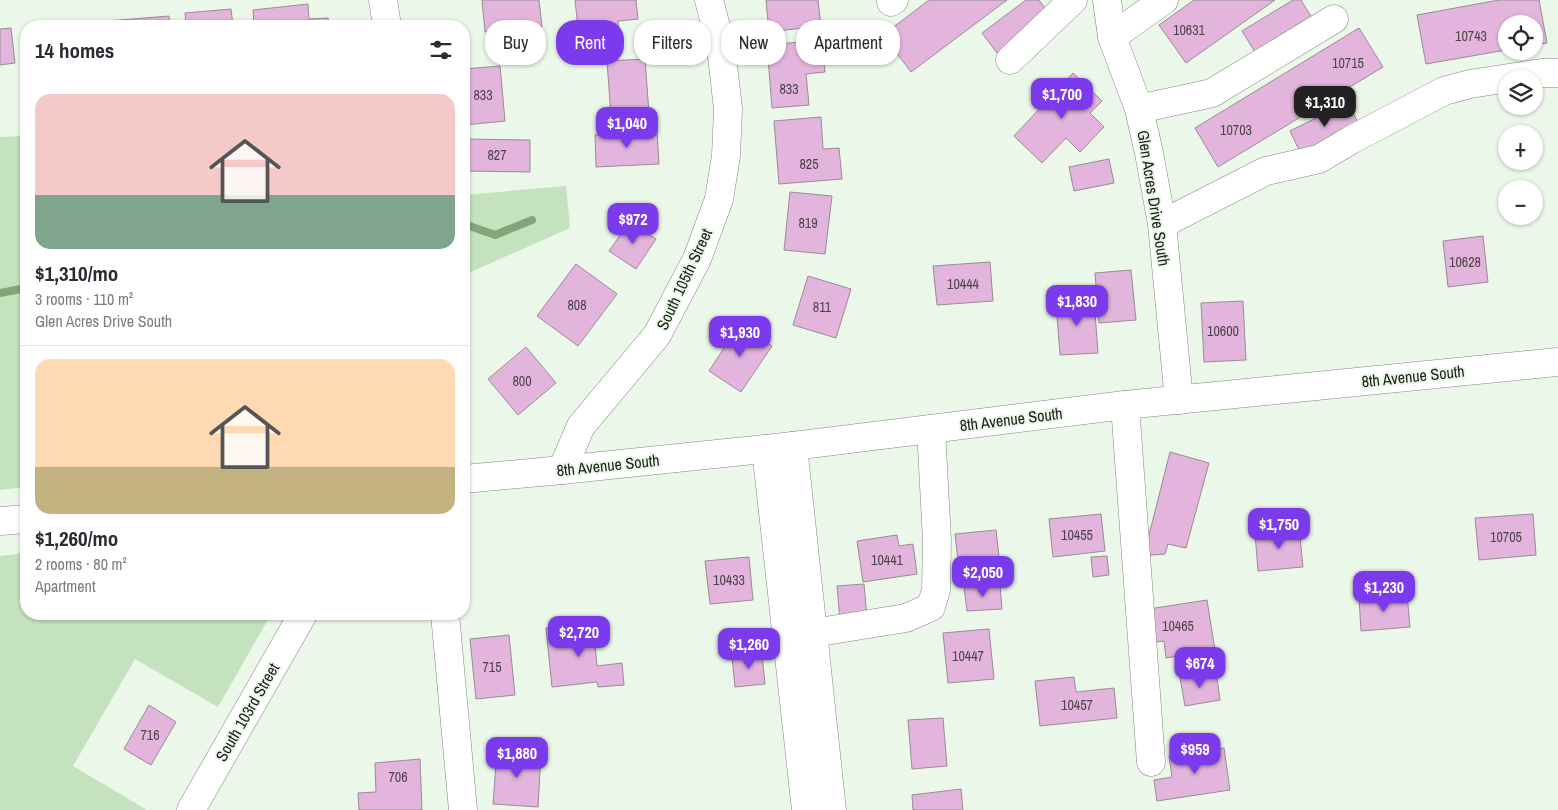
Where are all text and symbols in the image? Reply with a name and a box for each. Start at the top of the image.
map controls [1498,15,1543,225]
button: locate [1498,15,1543,60]
chip: Buy [485,20,546,65]
chip: Rent [556,20,624,65]
chip: Filters [634,20,711,65]
chip: New [721,20,786,65]
chip: Apartment [796,20,900,65]
house number: 10631 [1173,21,1206,39]
house number: 10743 [1455,27,1487,45]
text: 14 homes [35,36,114,65]
icon: filters [427,36,455,64]
house number: 10715 [1332,54,1364,72]
button: layers [1498,70,1543,115]
pin: $1,700 [1021,78,1103,120]
house number: 833 [779,80,799,98]
text: $1,700 [1042,83,1082,105]
house number: 833 [473,86,493,104]
pin: $1,310 [1284,86,1366,128]
text: $1,310 [1305,91,1345,113]
pin: $1,040 [586,106,668,149]
text: $1,040 [607,112,647,134]
house number: 10703 [1220,121,1252,139]
button: + [1498,125,1543,170]
icon: home [200,126,290,216]
street label: Glen Acres Drive South [1132,129,1176,267]
house number: 827 [487,146,507,164]
house number: 825 [799,155,819,173]
button: − [1498,180,1543,225]
pin: $972 [603,202,663,245]
text: $972 [618,208,648,230]
house number: 819 [798,214,818,232]
street label: South 105th Street [651,224,717,333]
house number: 10628 [1449,253,1481,271]
text: $1,310/mo [35,259,118,288]
house number: 10444 [947,275,980,293]
pin: $1,830 [1036,284,1118,327]
text: 3 rooms · 110 m² [35,288,133,310]
text: $1,830 [1057,290,1097,312]
house number: 808 [567,296,587,314]
house number: 811 [813,298,832,316]
text: Glen Acres Drive South [35,310,172,332]
pin: $1,930 [699,316,781,358]
text: $1,930 [720,321,760,343]
house number: 10600 [1207,322,1239,340]
street label: 8th Avenue South [1360,360,1466,392]
house number: 800 [512,372,532,390]
icon: home [200,392,290,482]
street label: 8th Avenue South [958,402,1064,436]
street label: 8th Avenue South [555,449,661,481]
pin: $1,750 [1238,508,1320,550]
text: $1,750 [1259,513,1299,535]
text: $1,260/mo [35,524,118,553]
house number: 10455 [1061,526,1093,544]
house number: 10705 [1490,528,1522,546]
house number: 10441 [871,551,904,569]
text: 2 rooms · 80 m² [35,553,127,575]
pin: $2,050 [942,556,1024,598]
text: $2,050 [963,561,1003,583]
pin: $1,230 [1343,570,1425,613]
house number: 10433 [713,571,745,589]
text: Apartment [35,575,96,597]
text: $1,230 [1364,576,1404,598]
pin: $2,720 [538,616,620,658]
house number: 10465 [1162,617,1194,635]
text: $2,720 [559,621,599,643]
pin: $1,260 [708,628,790,670]
text: $1,260 [729,633,769,655]
pin: $674 [1170,646,1230,689]
house number: 10447 [952,647,984,665]
text: $674 [1185,652,1215,674]
house number: 715 [482,658,502,676]
street label: South 103rd Street [210,659,284,765]
house number: 10457 [1061,696,1093,714]
house number: 716 [140,726,160,744]
pin: $959 [1165,732,1225,775]
pin: $1,880 [476,736,558,779]
text: $959 [1180,738,1210,760]
text: $1,880 [497,742,537,764]
house number: 706 [388,768,408,786]

